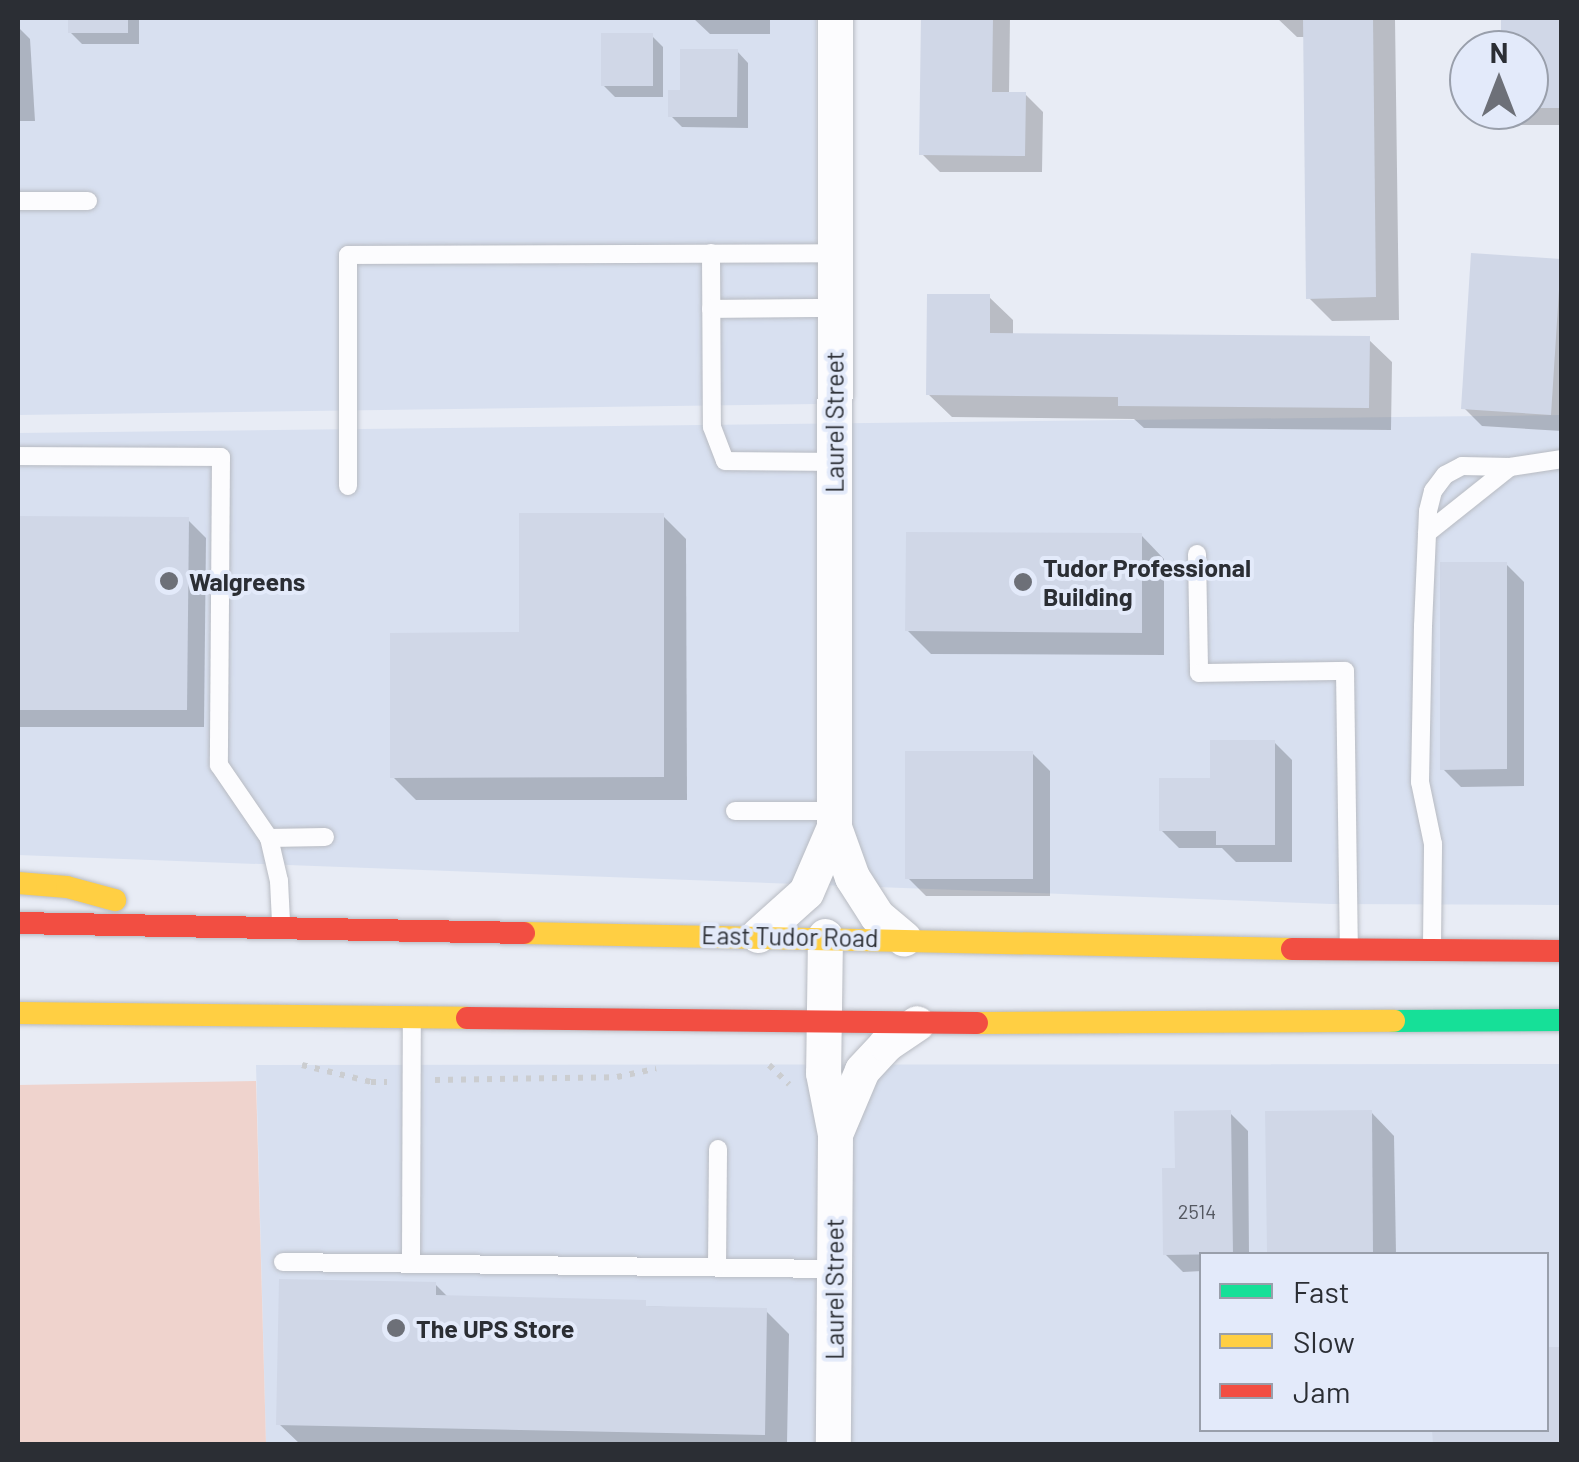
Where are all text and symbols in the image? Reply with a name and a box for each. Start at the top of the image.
north arrow [1449,30,1549,130]
text: N [1490,35,1508,69]
street label: Laurel Street [819,351,849,493]
place label: Tudor Professional Building [1043,553,1251,612]
place label: Walgreens [189,566,305,596]
marker: Walgreens [158,570,180,592]
marker: Tudor Professional Building [1012,571,1034,593]
street label: East Tudor Road [701,919,879,953]
house number: 2514 [1178,1199,1216,1223]
street label: Laurel Street [819,1218,849,1360]
legend [1199,1252,1549,1432]
text: Fast [1293,1273,1350,1309]
place label: The UPS Store [416,1313,574,1343]
marker: The UPS Store [385,1317,407,1339]
text: Slow [1293,1323,1355,1359]
text: Jam [1293,1373,1350,1409]

